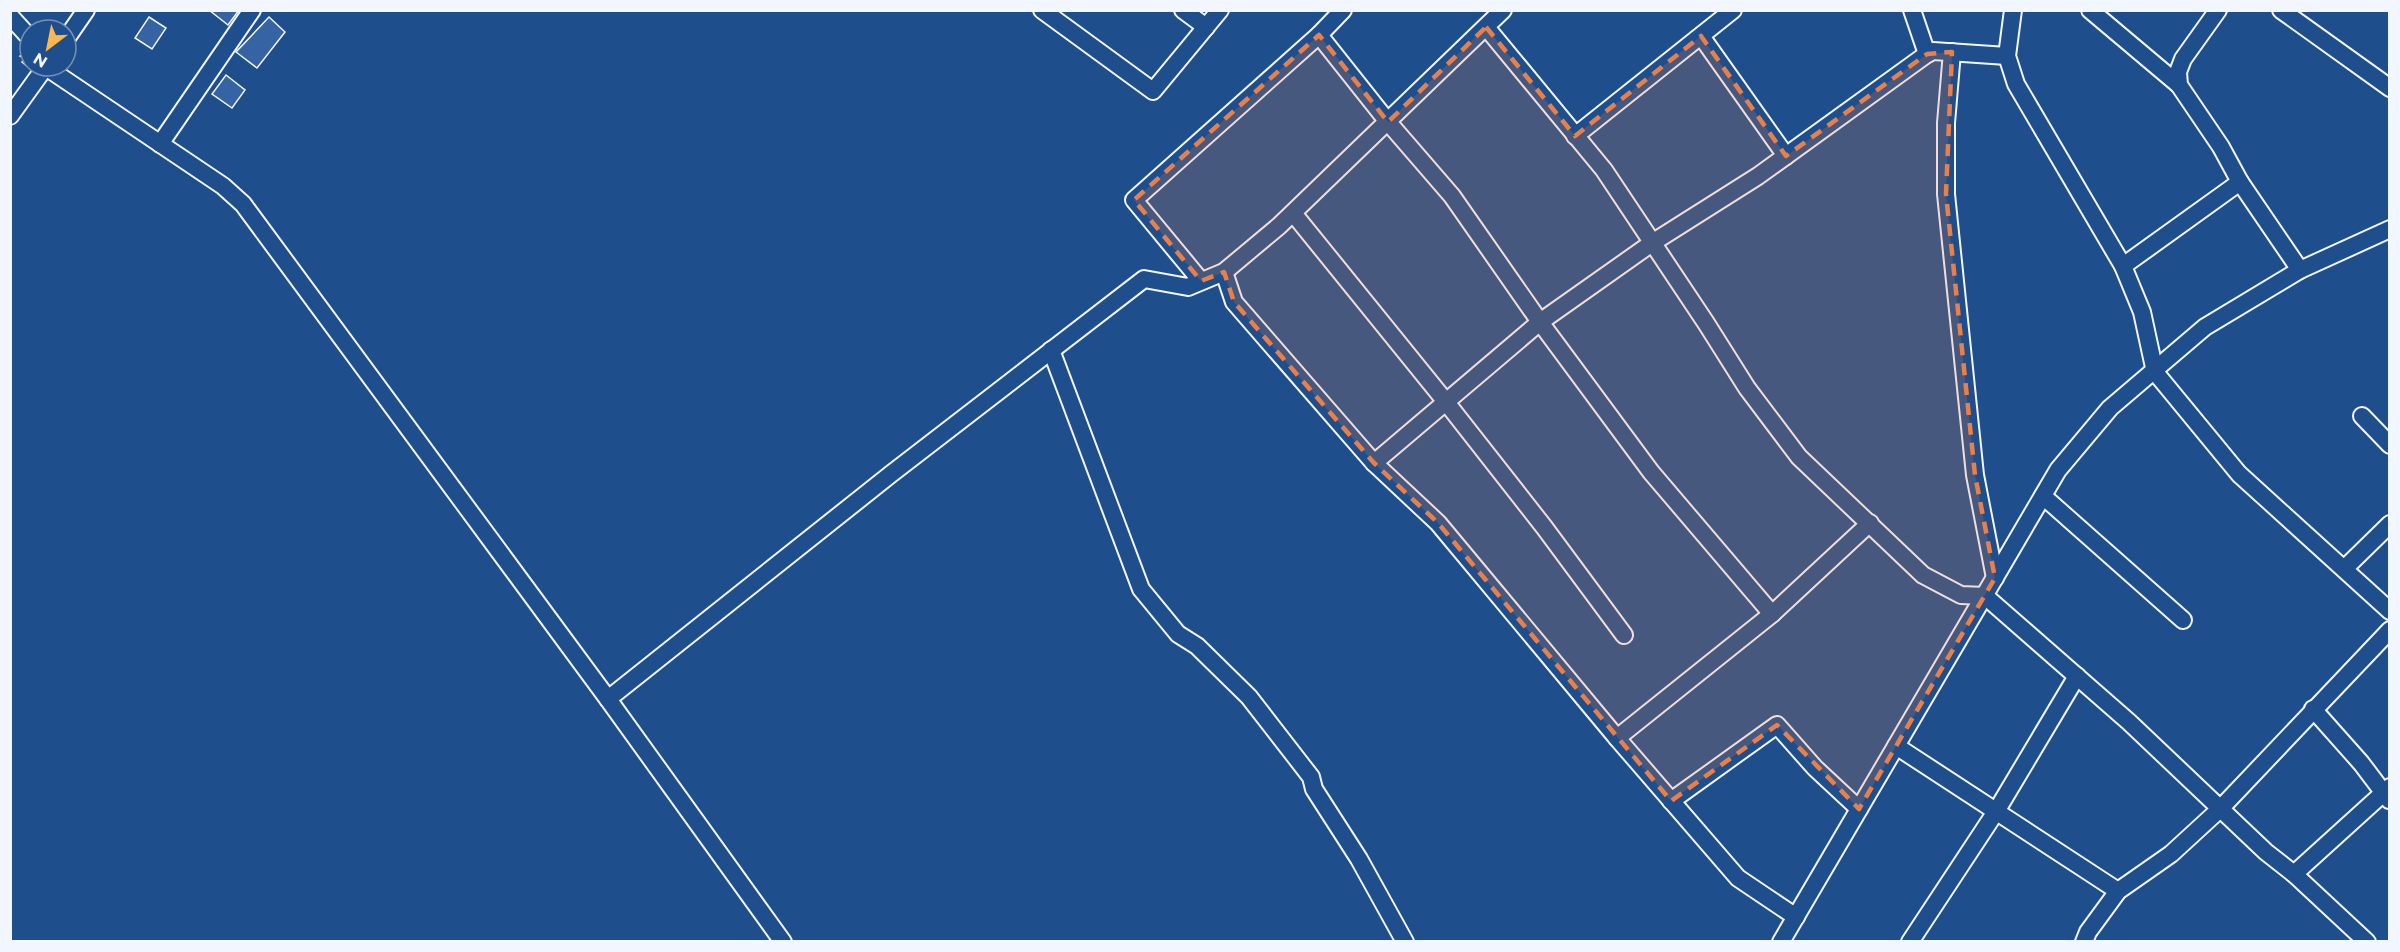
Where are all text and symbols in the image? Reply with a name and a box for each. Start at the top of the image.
north arrow [18,18,78,78]
text: N [30,49,51,72]

